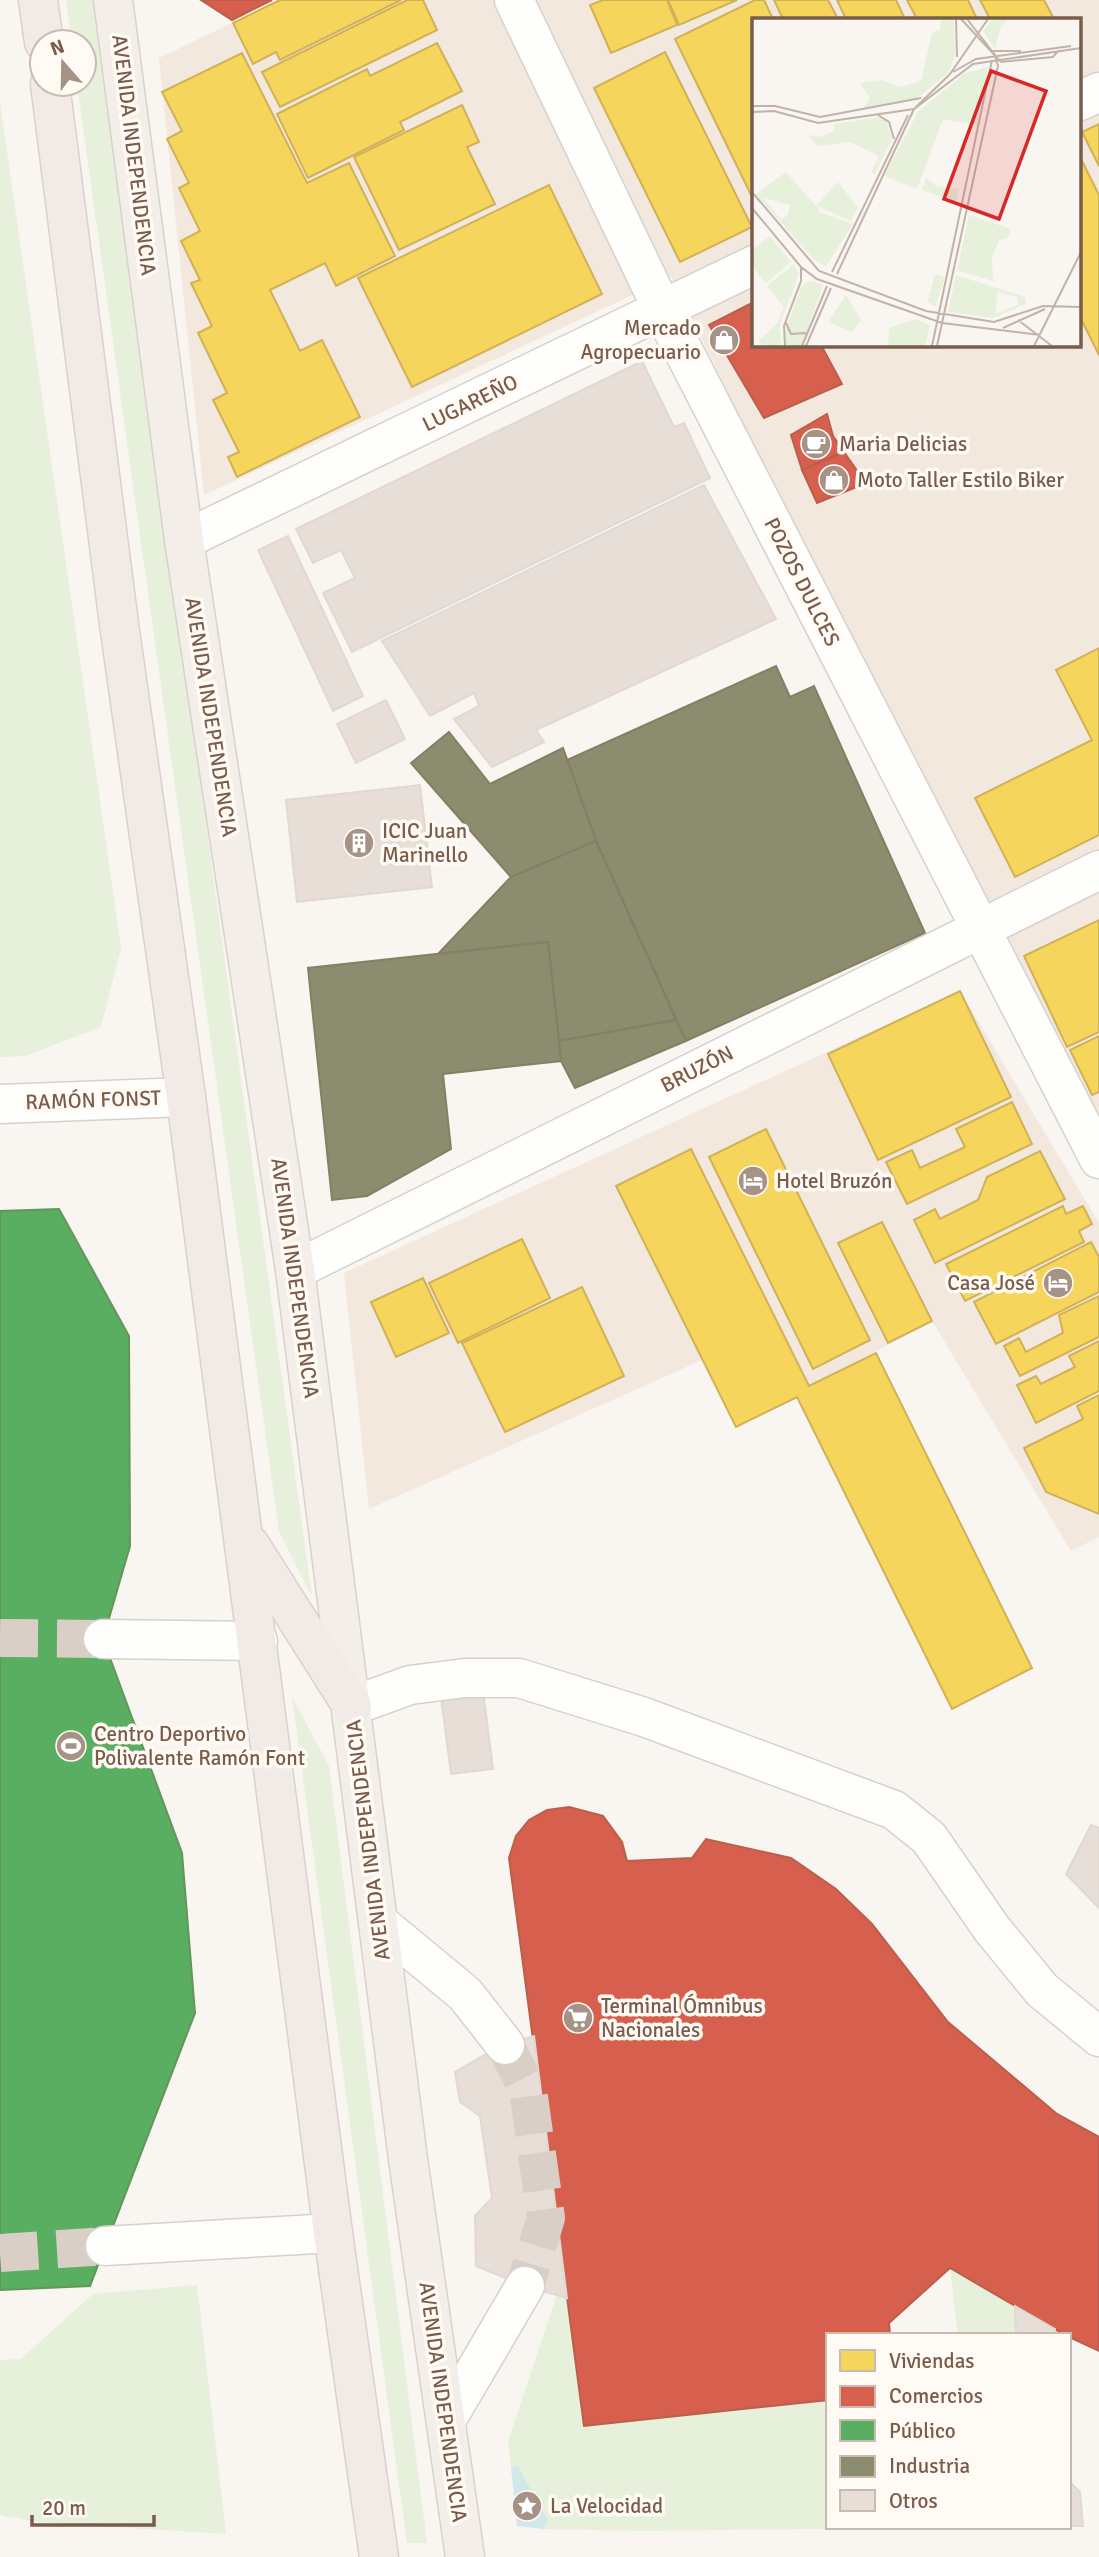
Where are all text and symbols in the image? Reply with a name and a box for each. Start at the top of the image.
inset map [752,18,1082,346]
north arrow [28,28,98,98]
street label: AVENIDA INDEPENDENCIA [106,33,162,277]
text: N [47,34,68,62]
place label: Mercado Agropecuario [581,315,701,365]
shop icon: Mercado Agropecuario [707,323,741,357]
street label: LUGAREÑO [418,369,522,437]
cafe icon: Maria Delicias [799,427,833,461]
place label: Maria Delicias [839,431,967,457]
shop icon: Moto Taller Estilo Biker [817,463,851,497]
place label: Moto Taller Estilo Biker [857,467,1064,493]
street label: POZOS DULCES [758,513,846,651]
street label: AVENIDA INDEPENDENCIA [179,595,243,839]
place label: ICIC Juan Marinello [382,818,468,868]
building icon: ICIC Juan Marinello [342,826,376,860]
street label: BRUZÓN [656,1040,738,1098]
street label: RAMÓN FONST [25,1085,162,1115]
street label: AVENIDA INDEPENDENCIA [265,1156,325,1400]
hotel icon: Hotel Bruzón [736,1164,770,1198]
place label: Hotel Bruzón [776,1168,892,1194]
hotel icon: Casa José [1041,1266,1075,1300]
place label: Casa José [947,1270,1035,1296]
street label: AVENIDA INDEPENDENCIA [340,1718,396,1962]
place label: Centro Deportivo Polivalente Ramón Font [94,1721,305,1771]
sports icon: Centro Deportivo Polivalente Ramón Font [54,1729,88,1763]
place label: Terminal Ómnibus Nacionales [601,1993,763,2043]
supermarket icon: Terminal Ómnibus Nacionales [561,2001,595,2035]
street label: AVENIDA INDEPENDENCIA [413,2280,473,2524]
legend [826,2333,1071,2529]
text: Viviendas [889,2348,974,2374]
text: Comercios [889,2383,983,2409]
text: Público [889,2418,956,2444]
text: Industria [889,2453,970,2479]
scale bar [32,2484,154,2528]
text: Otros [889,2488,938,2514]
place icon: La Velocidad [510,2489,544,2523]
place label: La Velocidad [550,2493,663,2519]
text: 20 m [42,2495,86,2521]

